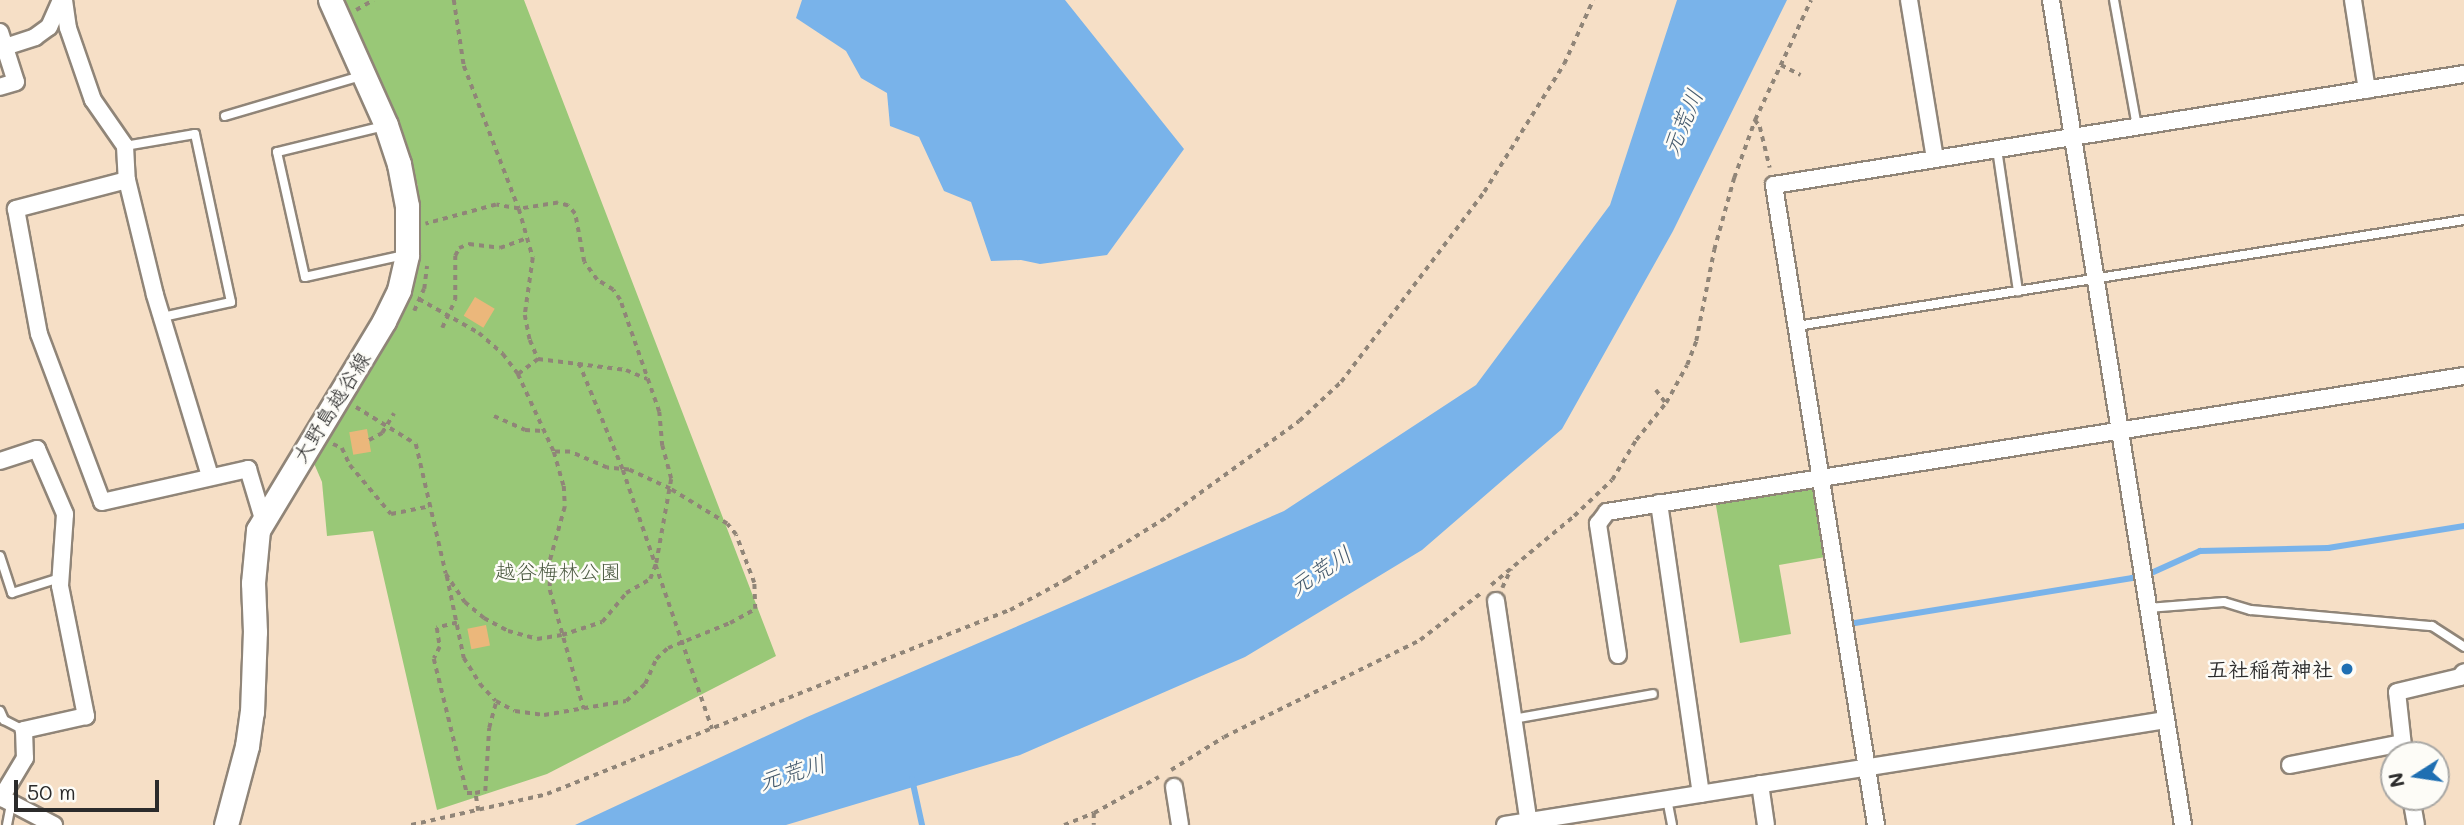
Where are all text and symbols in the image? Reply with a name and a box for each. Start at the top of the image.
water label: 元荒川 [1656,85,1708,159]
street label: 大野島越谷線 [287,347,375,467]
water label: 元荒川 [1284,540,1356,600]
park label: 越谷梅林公園 [495,558,621,584]
place label: 五社稲荷神社 [2207,656,2333,682]
marker: 五社稲荷神社 [2339,661,2355,677]
north arrow [2380,741,2450,811]
water label: 元荒川 [755,749,829,795]
scale bar [18,766,163,810]
text: N [2382,770,2410,790]
text: 50 m [27,778,76,805]

